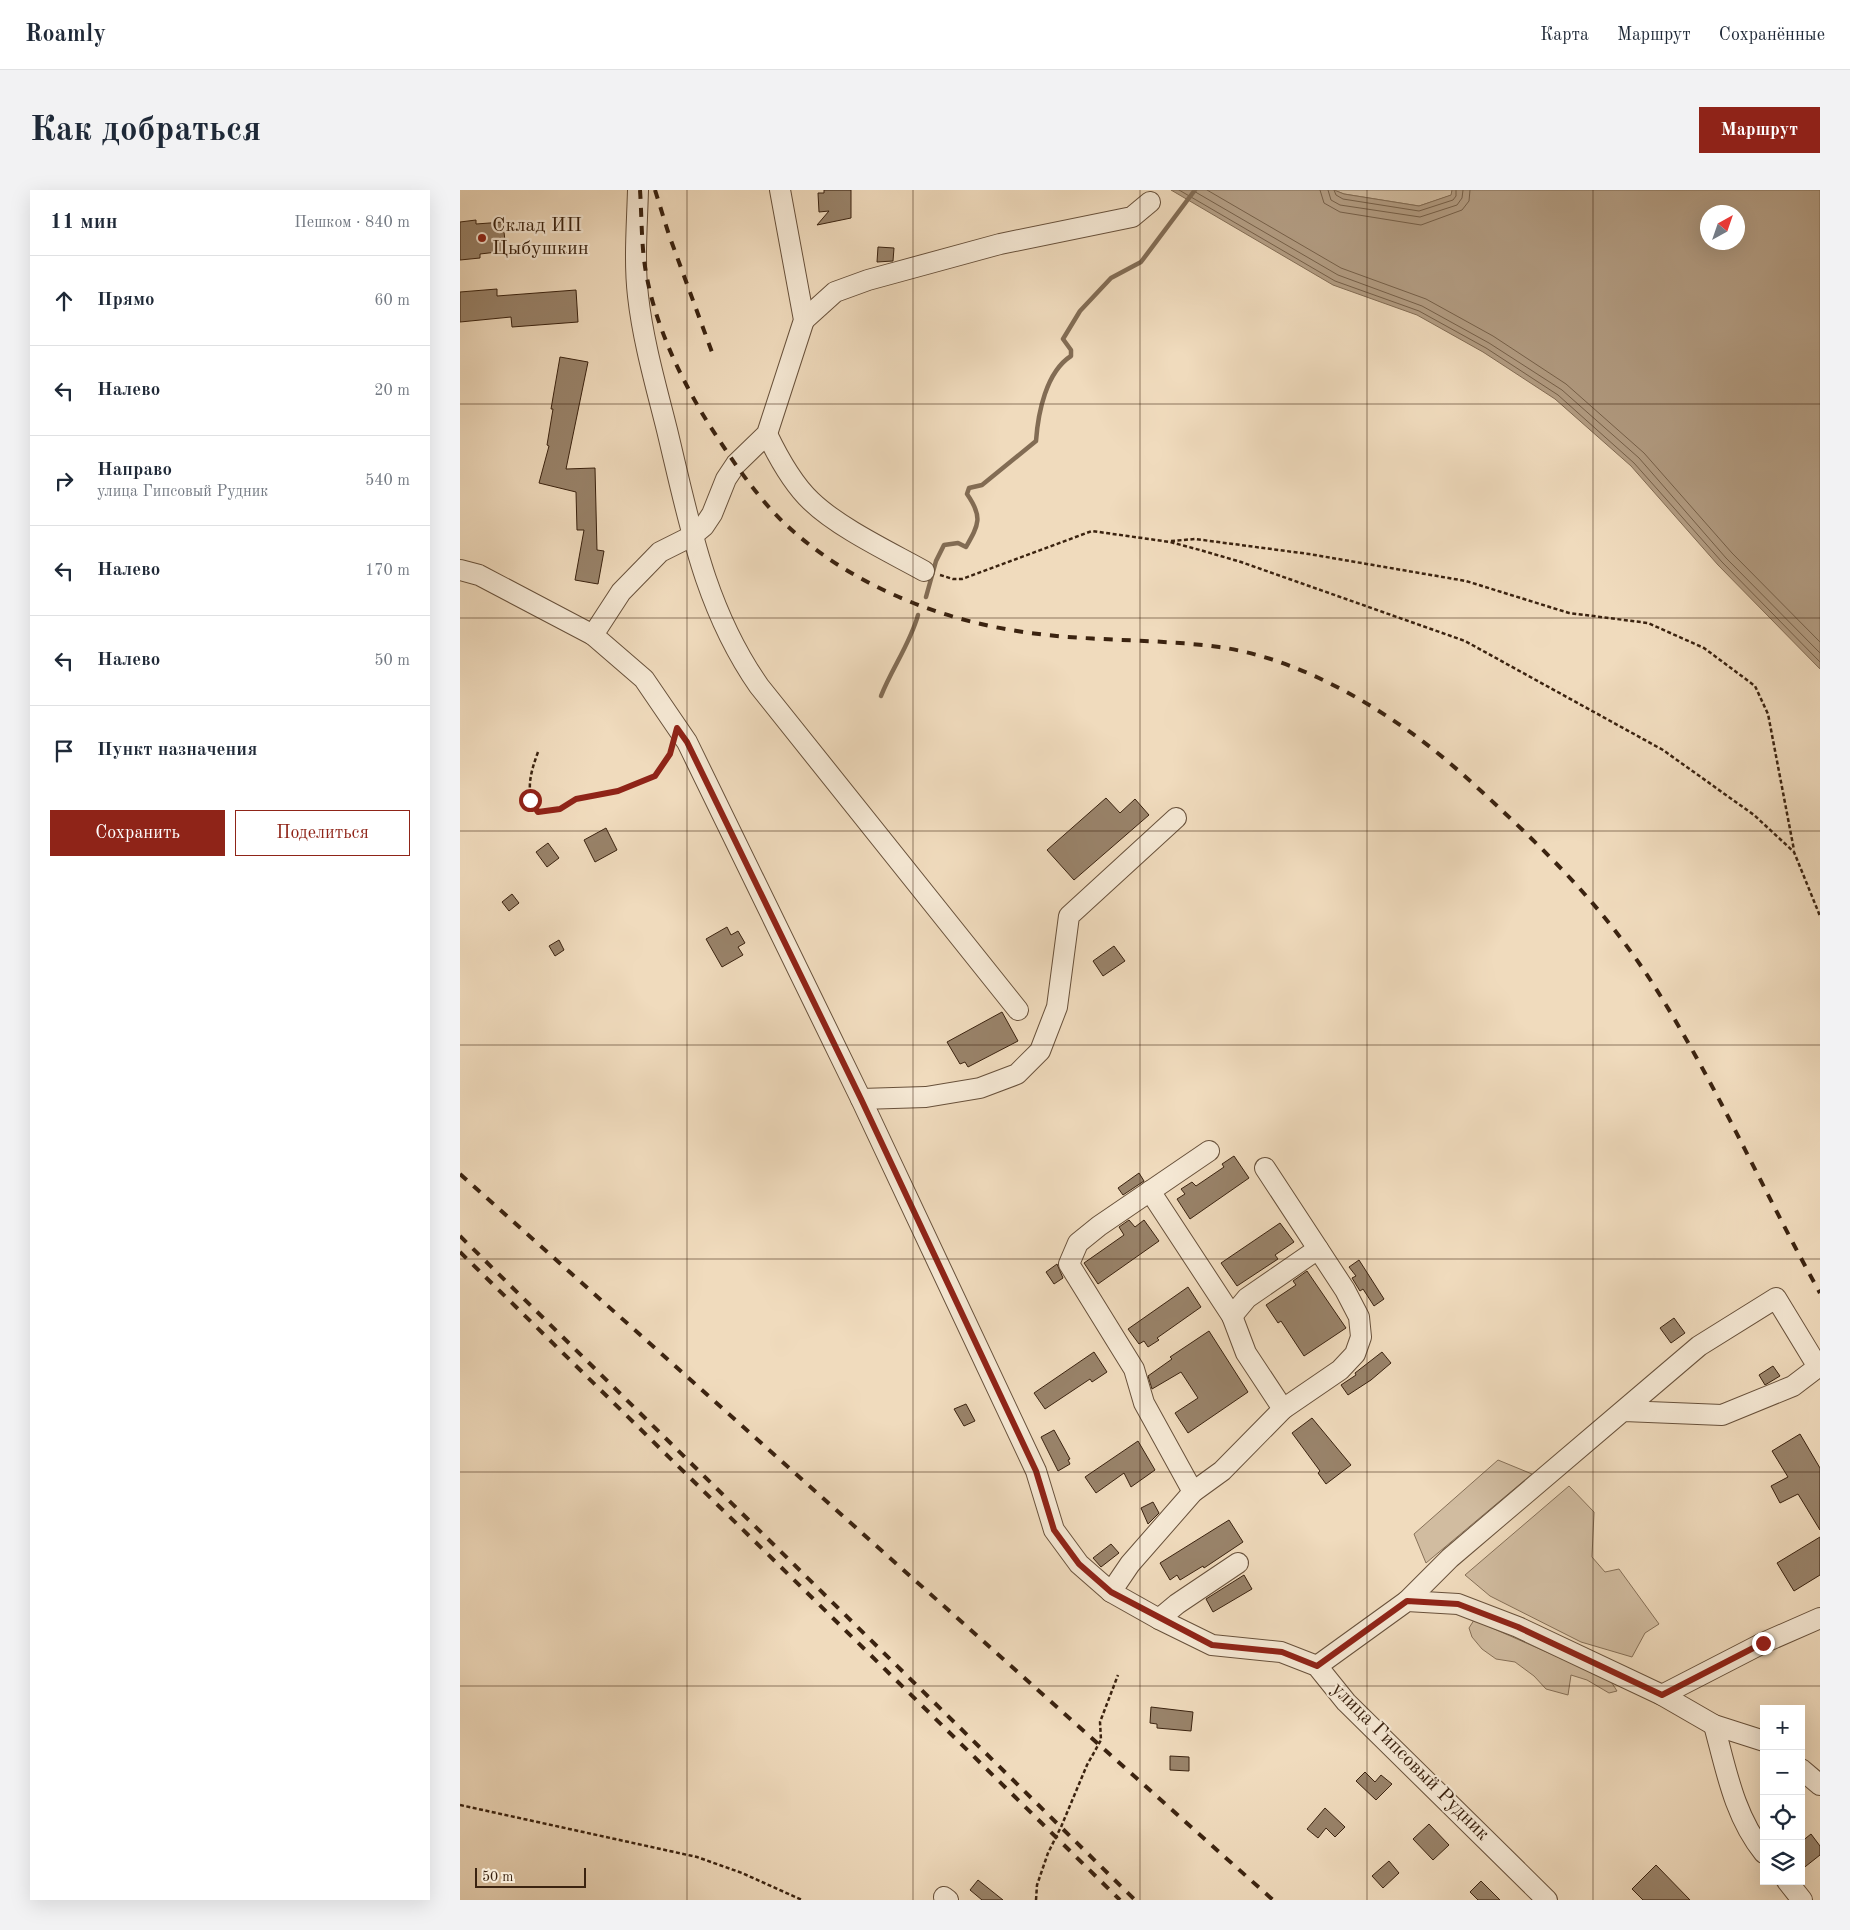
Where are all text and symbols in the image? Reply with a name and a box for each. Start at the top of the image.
text: Roamly [25,23,106,47]
text: Карта [1540,26,1589,44]
text: Маршрут [1617,26,1691,44]
text: Сохранённые [1719,26,1825,44]
button: Маршрут [1699,107,1820,153]
text: Как добраться [30,113,261,148]
north arrow [1700,205,1745,250]
text: 11 мин [50,212,118,233]
text: Пешком · 840 m [294,215,410,231]
place label: Склад ИП Цыбушкин [492,216,589,259]
marker: Склад ИП Цыбушкин [476,232,488,244]
icon: ahead [50,287,78,315]
text: Прямо [97,291,155,310]
text: 60 m [374,293,410,309]
icon: left [50,377,78,405]
text: Налево [97,381,160,400]
text: 20 m [374,383,410,399]
text: Направо [97,461,172,480]
icon: right [50,467,78,495]
text: 540 m [365,473,410,489]
text: улица Гипсовый Рудник [97,484,268,500]
icon: left [50,557,78,585]
text: Налево [97,561,160,580]
text: 170 m [365,563,410,579]
icon: left [50,647,78,675]
text: Налево [97,651,160,670]
text: 50 m [374,653,410,669]
icon: arrive [50,737,78,765]
text: Пункт назначения [97,741,257,760]
route start [519,789,542,812]
button: Сохранить [50,810,225,856]
button: Поделиться [235,810,410,856]
route end [1752,1632,1775,1655]
street label: улица Гипсовый Рудник [1327,1679,1493,1845]
map controls [1760,1705,1805,1885]
button: + [1760,1705,1805,1750]
button: − [1760,1750,1805,1795]
button: locate [1760,1795,1805,1840]
button: layers [1760,1840,1805,1885]
scale bar [475,1865,586,1888]
text: 50 m [482,1870,513,1884]

